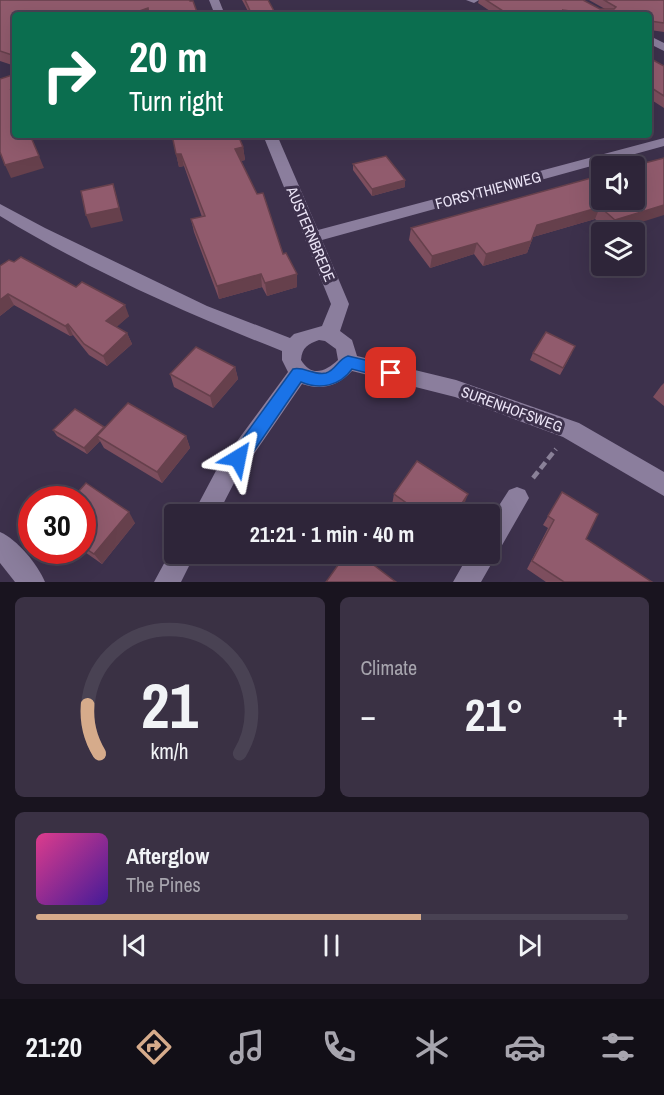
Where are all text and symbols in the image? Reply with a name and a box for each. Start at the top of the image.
text: 20 m [129,29,208,85]
icon: right [30,36,108,114]
text: Turn right [129,83,223,119]
map controls [591,156,645,276]
button: sound [591,156,645,210]
street label: FORSYTHIENWEG [433,166,543,214]
street label: AUSTERNBREDE [281,182,340,285]
button: layers [591,222,645,276]
pin [365,347,416,398]
icon: arrive [374,356,407,389]
street label: SURENHOFSWEG [458,381,566,437]
position arrow [206,426,270,490]
speed limit sign: 30 [18,486,96,564]
text: 21:21 · 1 min · 40 m [250,519,414,549]
text: Climate [361,654,417,681]
text: 21 [141,663,199,747]
text: 21° [465,684,524,745]
text: − [361,693,376,737]
text: + [612,693,628,737]
text: km/h [151,737,189,766]
text: Afterglow [126,841,209,871]
text: The Pines [126,871,201,898]
icon: previous [118,929,151,962]
icon: pause [315,929,348,962]
icon: next [513,929,546,962]
icon: directions [133,1026,175,1068]
icon: music [226,1026,268,1068]
icon: phone [318,1026,360,1068]
icon: climate [411,1026,453,1068]
icon: car [504,1026,546,1068]
icon: filters [597,1026,639,1068]
text: 21:20 [25,1029,82,1065]

